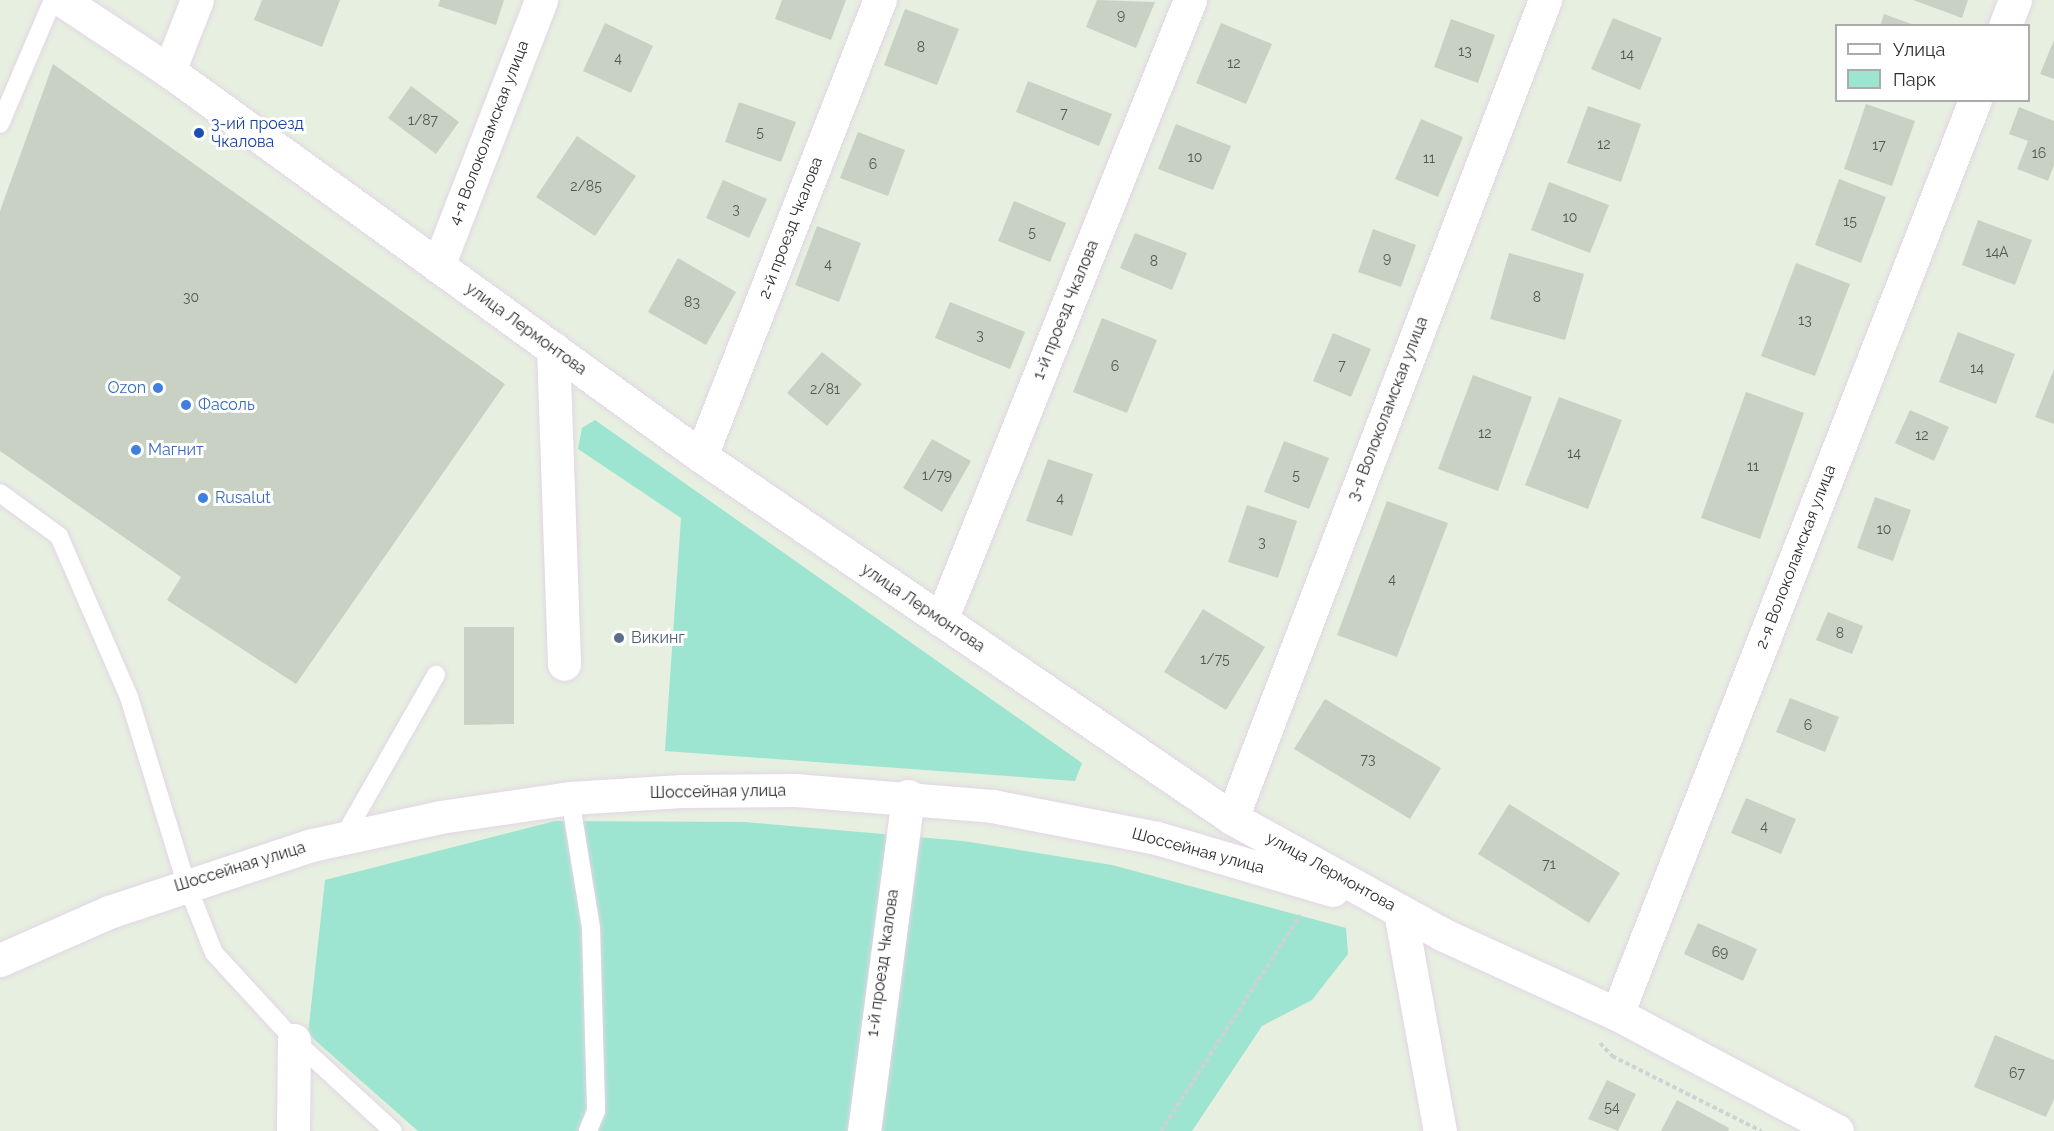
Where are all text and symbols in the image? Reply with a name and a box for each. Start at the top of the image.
house number: 9 [1117,7,1125,23]
legend [1835,24,2030,102]
street label: 4-я Волоколамская улица [445,38,533,228]
house number: 8 [917,39,925,55]
text: Улица [1893,39,1945,60]
house number: 13 [1458,43,1472,59]
house number: 14 [1620,46,1634,62]
house number: 4 [614,50,622,66]
house number: 12 [1227,55,1241,71]
text: Парк [1893,69,1936,90]
house number: 7 [1060,105,1068,121]
house number: 1/87 [408,112,438,128]
place label: 3-ий проезд Чкалова [211,114,304,152]
house number: 5 [756,124,764,140]
marker: 3-ий проезд Чкалова [192,126,206,140]
house number: 12 [1597,136,1611,152]
house number: 17 [1872,137,1886,153]
house number: 16 [2032,145,2046,161]
house number: 10 [1188,149,1202,165]
house number: 11 [1423,150,1435,166]
street label: 2-й проезд Чкалова [755,154,827,302]
house number: 6 [869,156,877,172]
house number: 2/85 [570,178,602,194]
house number: 3 [732,201,740,217]
house number: 10 [1563,209,1577,225]
house number: 15 [1843,213,1857,229]
house number: 5 [1028,224,1036,240]
street label: 1-й проезд Чкалова [1029,237,1103,383]
house number: 14А [1985,244,2009,260]
house number: 9 [1383,250,1391,266]
house number: 8 [1150,253,1158,269]
house number: 4 [824,256,832,272]
street label: улица Лермонтова [462,279,590,379]
house number: 30 [183,289,199,305]
house number: 8 [1533,289,1541,305]
house number: 83 [684,294,700,310]
house number: 13 [1798,312,1812,328]
street label: 3-я Волоколамская улица [1344,314,1432,504]
house number: 3 [976,327,984,343]
house number: 7 [1338,357,1346,373]
house number: 6 [1111,358,1119,374]
house number: 14 [1970,360,1984,376]
place label: Ozon [107,378,146,398]
marker: Ozon [151,381,165,395]
house number: 2/81 [810,381,840,397]
place label: Фасоль [198,395,255,415]
marker: Фасоль [179,398,193,412]
house number: 12 [1478,425,1492,441]
house number: 12 [1915,427,1929,443]
place label: Магнит [148,440,204,460]
marker: Магнит [129,443,143,457]
house number: 14 [1567,445,1581,461]
house number: 11 [1747,458,1759,474]
street label: 2-я Волоколамская улица [1752,462,1840,652]
house number: 1/79 [922,467,952,483]
house number: 5 [1292,467,1300,483]
place label: Rusalut [215,488,270,508]
house number: 4 [1056,490,1064,506]
marker: Rusalut [196,491,210,505]
house number: 10 [1877,521,1891,537]
house number: 3 [1258,534,1266,550]
street label: улица Лермонтова [858,560,988,656]
house number: 4 [1388,571,1396,587]
house number: 8 [1836,625,1844,641]
place label: Викинг [631,628,685,648]
marker: Викинг [612,631,626,645]
house number: 1/75 [1200,651,1230,667]
house number: 6 [1804,717,1812,733]
house number: 73 [1361,751,1375,767]
street label: Шоссейная улица [649,781,787,803]
house number: 4 [1760,818,1768,834]
street label: Шоссейная улица [1129,824,1267,878]
street label: улица Лермонтова [1263,829,1399,915]
street label: Шоссейная улица [172,838,308,896]
house number: 71 [1542,856,1556,872]
street label: 1-й проезд Чкалова [863,888,903,1038]
house number: 69 [1712,944,1728,960]
house number: 67 [2009,1065,2025,1081]
house number: 54 [1604,1099,1620,1115]

